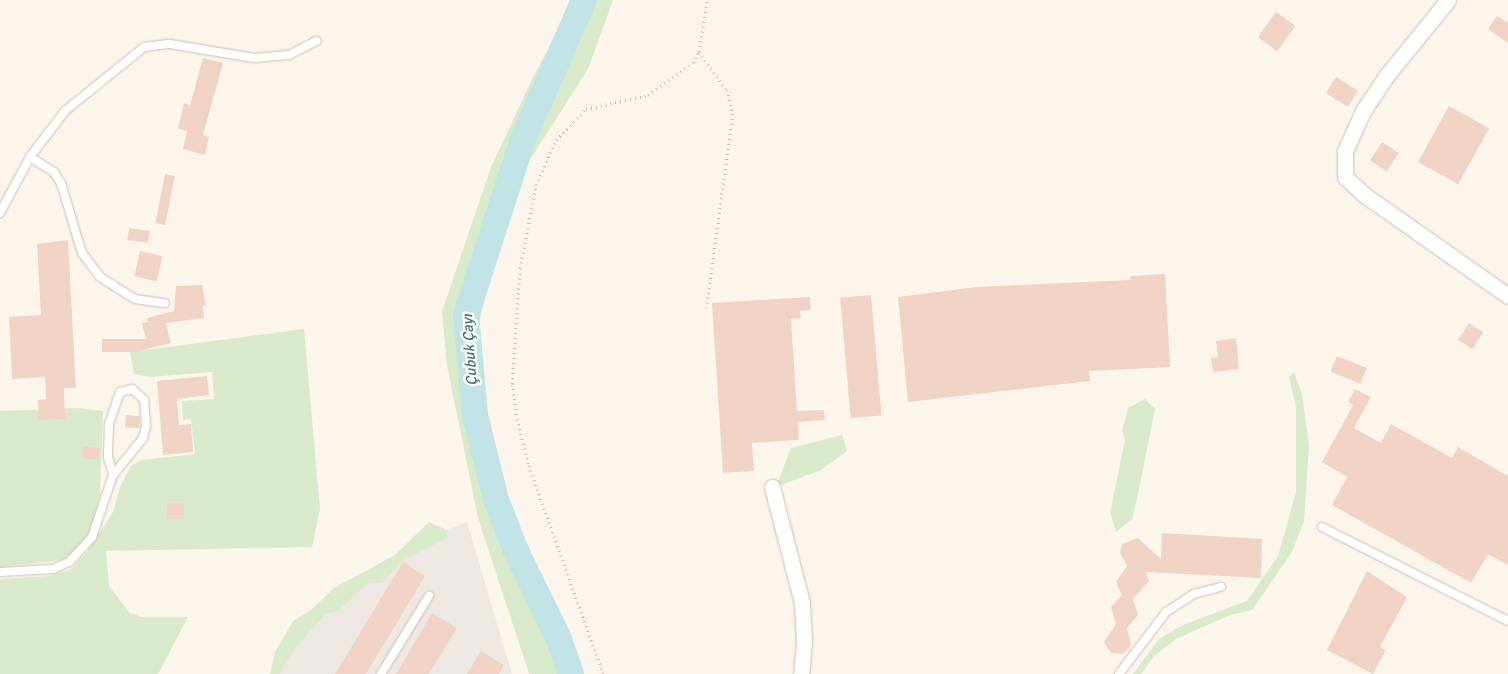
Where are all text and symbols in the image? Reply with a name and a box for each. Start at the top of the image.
water label: Çubuk Çayı [459,314,481,386]

